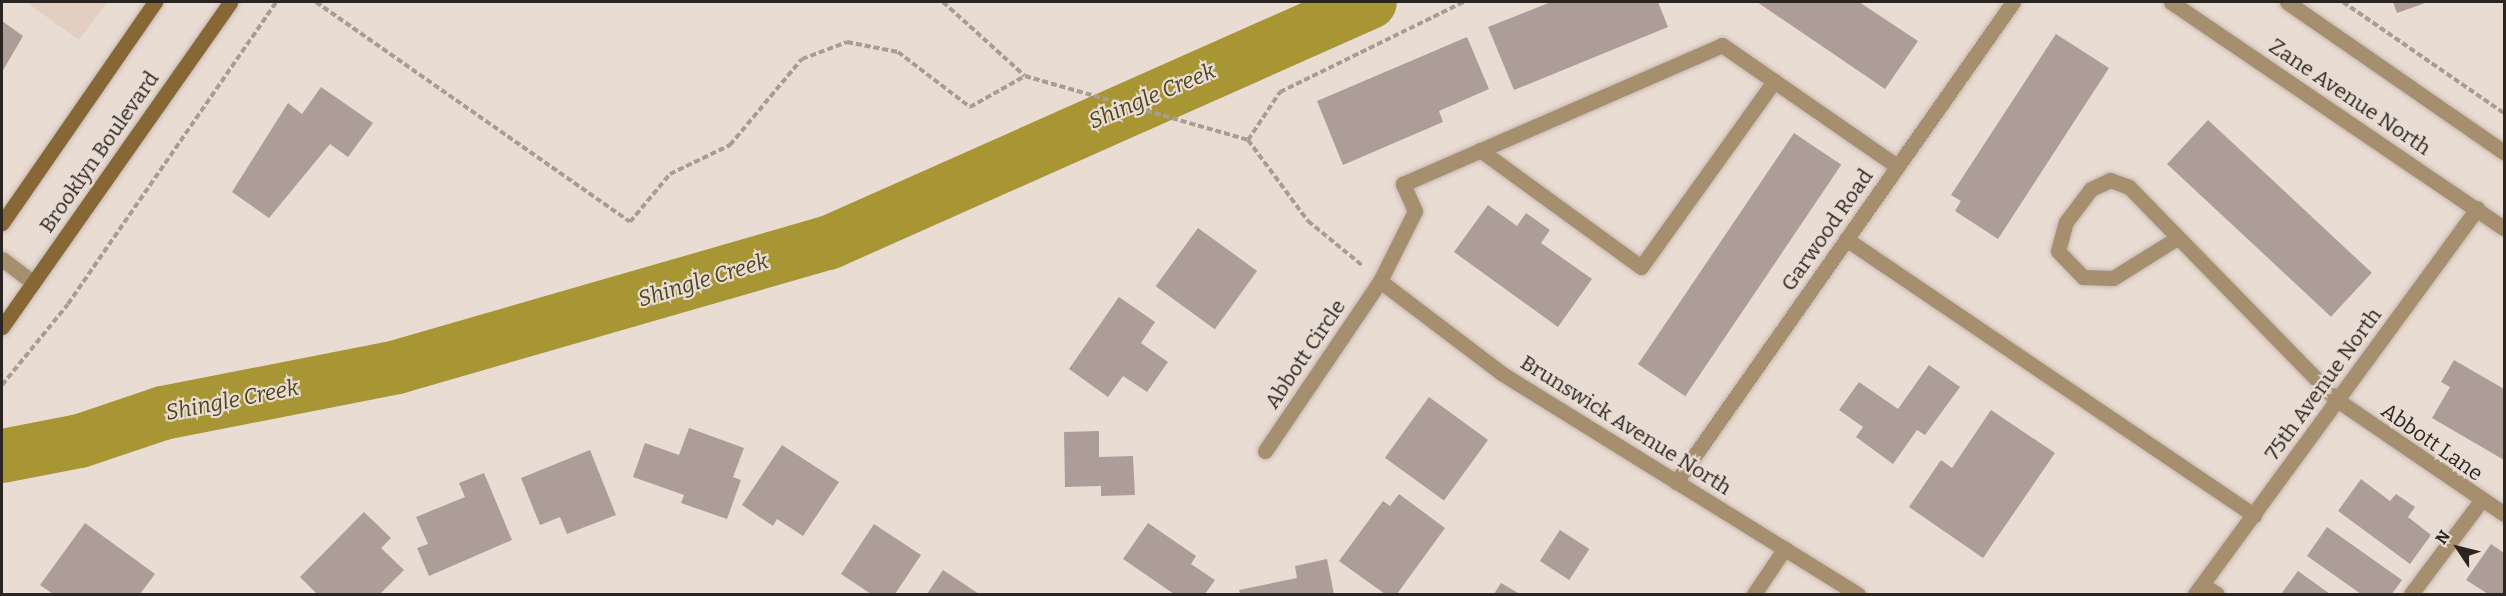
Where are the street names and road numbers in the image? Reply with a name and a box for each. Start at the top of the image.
street label: Zane Avenue North [2264,34,2436,160]
street label: Brooklyn Boulevard [34,67,164,237]
street label: Garwood Road [1776,164,1878,296]
street label: Abbott Circle [1259,295,1351,413]
street label: 75th Avenue North [2259,303,2387,465]
street label: Brunswick Avenue North [1516,350,1736,500]
street label: Abbott Lane [2376,398,2488,486]

